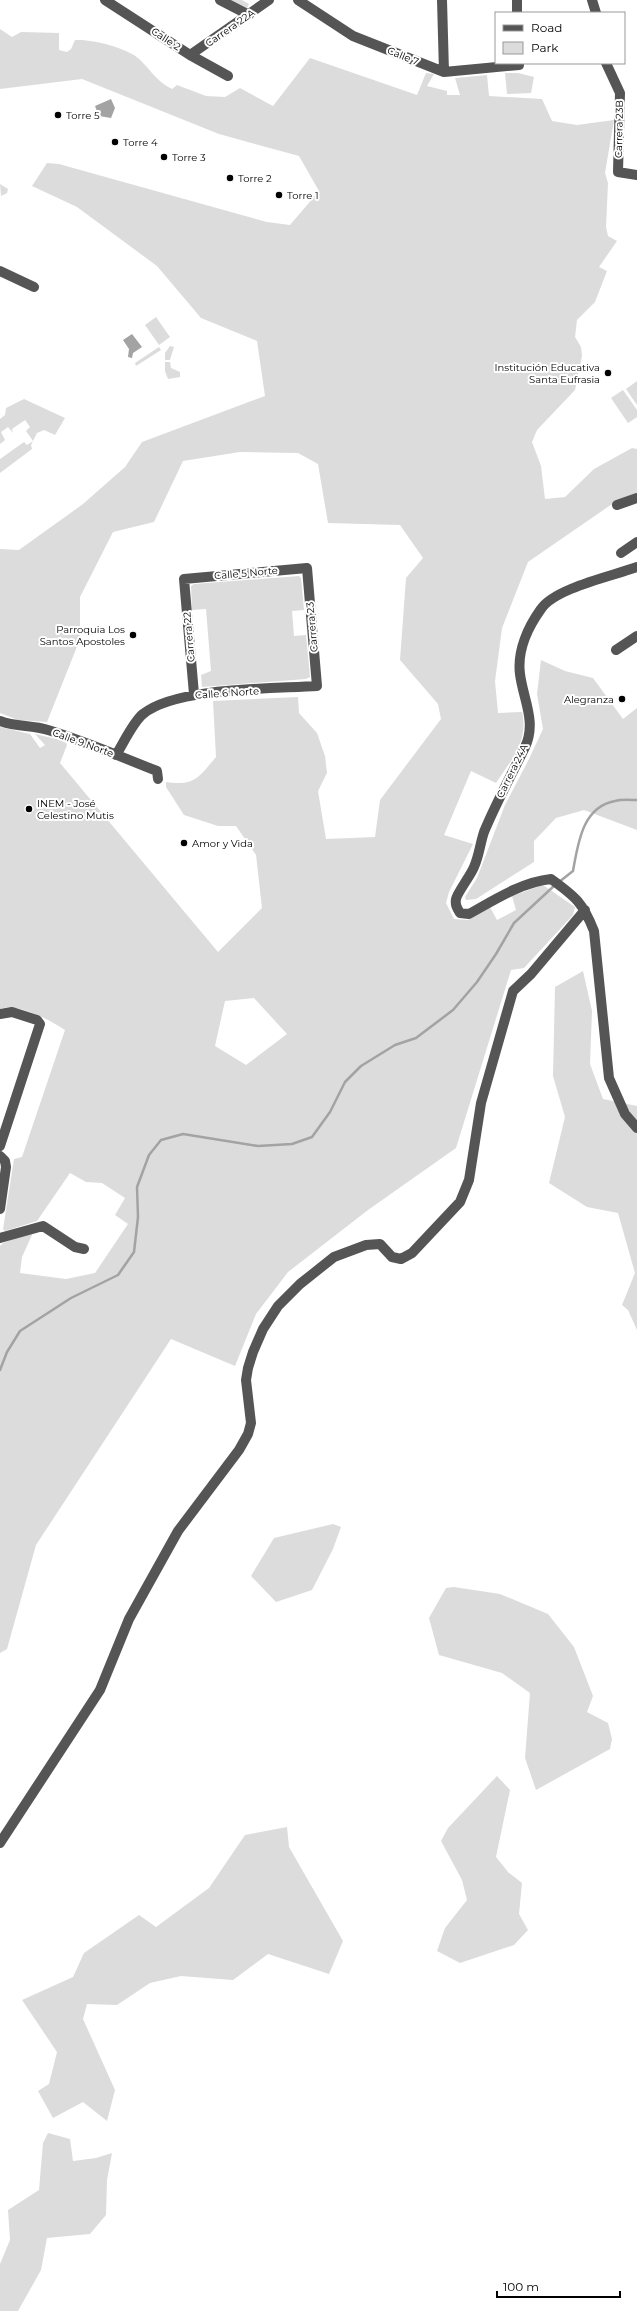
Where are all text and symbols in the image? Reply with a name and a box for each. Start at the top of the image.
street label: Carrera 22A [203,6,258,50]
legend [495,12,625,64]
text: Road [531,20,562,35]
street label: Calle 2 [149,25,183,54]
text: Park [531,40,559,55]
street label: Calle 7 [385,44,421,68]
street label: Carrera 23B [612,100,626,158]
place label: Torre 5 [66,109,100,122]
marker: Torre 5 [53,110,63,120]
place label: Torre 4 [123,136,158,149]
marker: Torre 4 [110,137,120,147]
place label: Torre 3 [172,151,206,164]
marker: Torre 3 [159,152,169,162]
place label: Torre 2 [238,172,272,185]
marker: Torre 2 [225,173,235,183]
place label: Torre 1 [287,189,319,202]
marker: Torre 1 [274,190,284,200]
place label: Institución Educativa Santa Eufrasia [494,361,600,386]
marker: Institución Educativa Santa Eufrasia [603,368,613,378]
street label: Calle 5 Norte [214,564,278,582]
street label: Carrera 23 [303,601,321,653]
street label: Carrera 22 [180,611,198,663]
place label: Parroquia Los Santos Apostoles [40,623,125,648]
marker: Parroquia Los Santos Apostoles [128,630,138,640]
street label: Calle 6 Norte [195,684,259,702]
place label: Alegranza [564,693,614,706]
marker: Alegranza [617,694,627,704]
street label: Calle 9 Norte [51,726,115,760]
street label: Carrera 24A [493,741,531,800]
place label: INEM - José Celestino Mutis [37,797,114,822]
marker: INEM - José Celestino Mutis [24,804,34,814]
place label: Amor y Vida [192,837,253,850]
marker: Amor y Vida [179,838,189,848]
scale bar [497,2273,620,2299]
text: 100 m [503,2279,539,2294]

